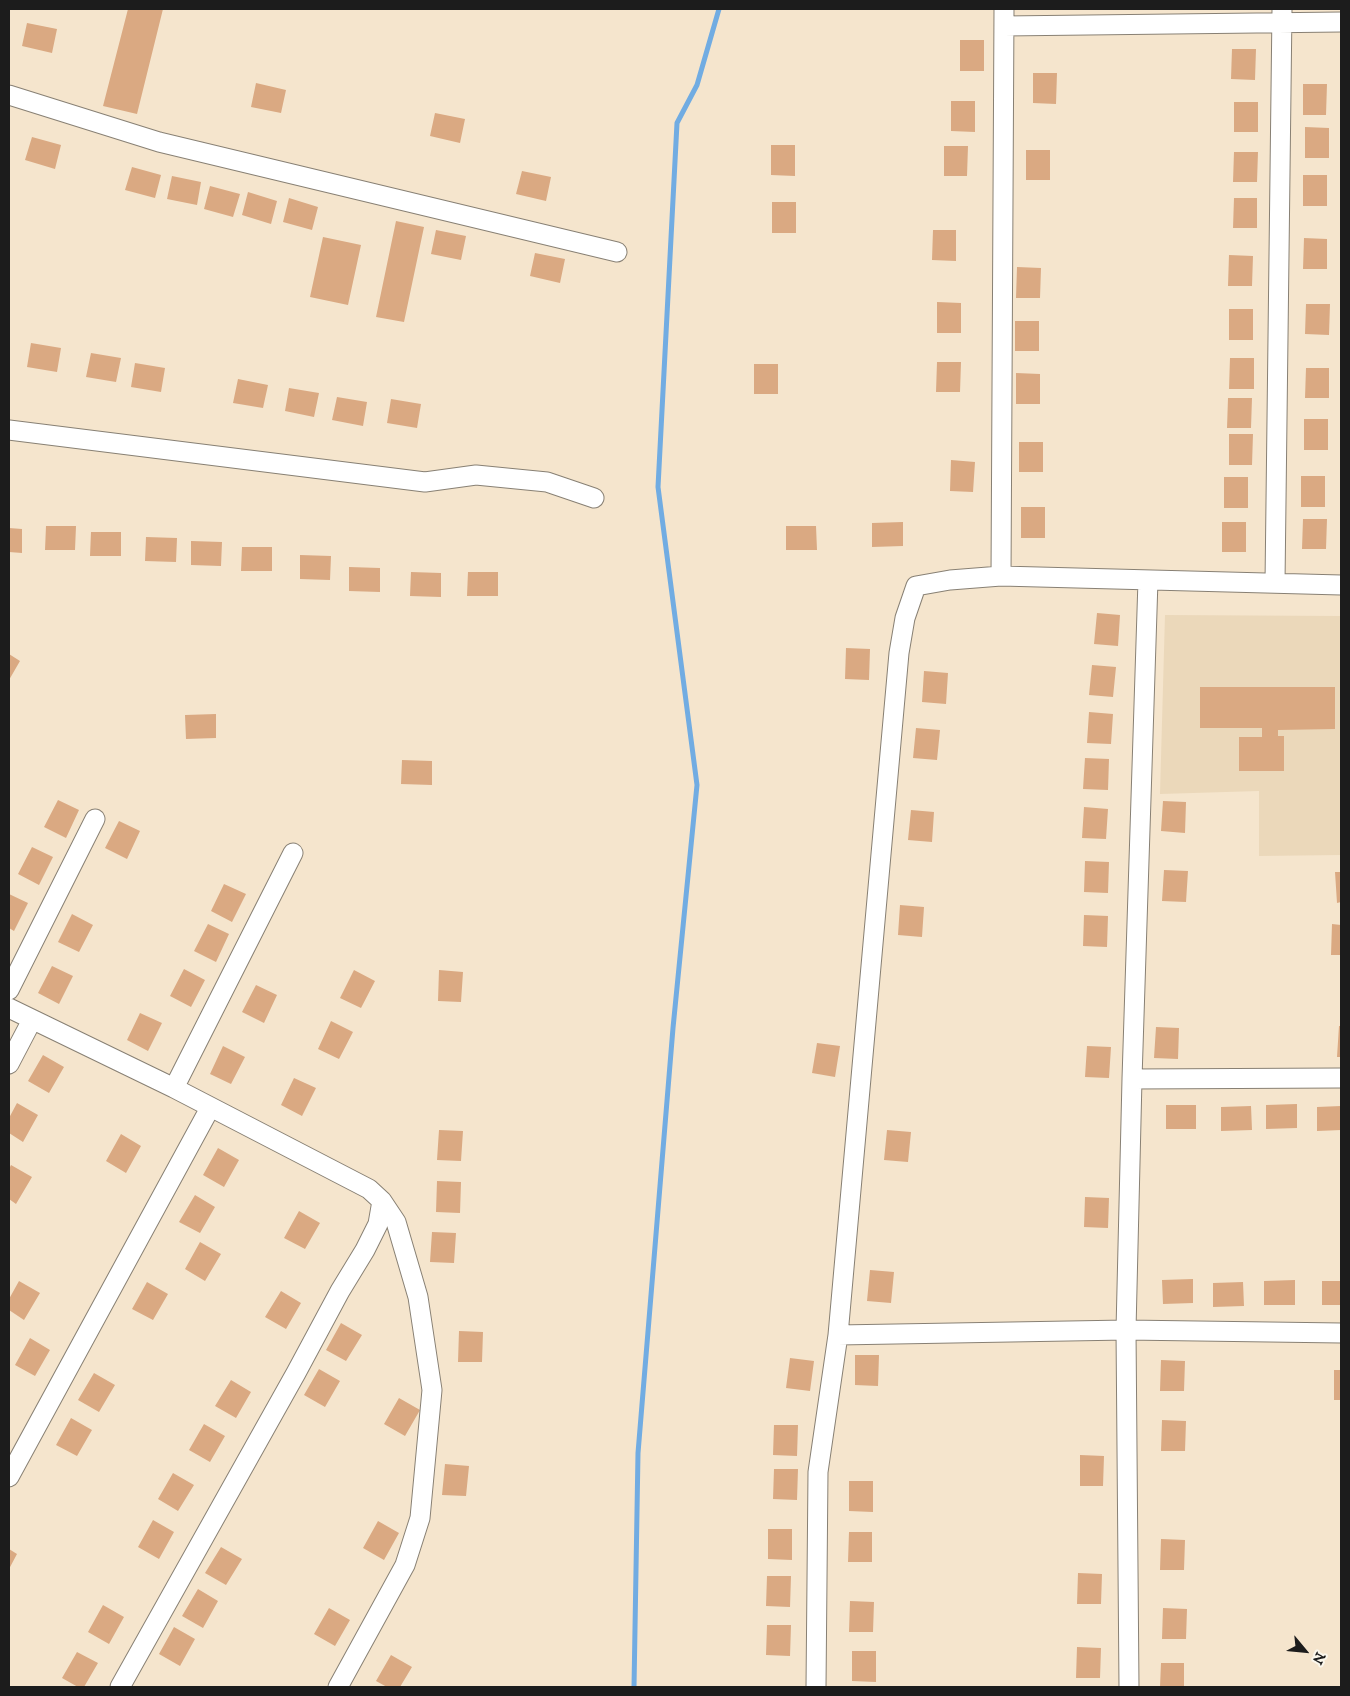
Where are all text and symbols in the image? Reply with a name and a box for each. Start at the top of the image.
north arrow [1280,1626,1330,1676]
text: N [1308,1649,1329,1667]

